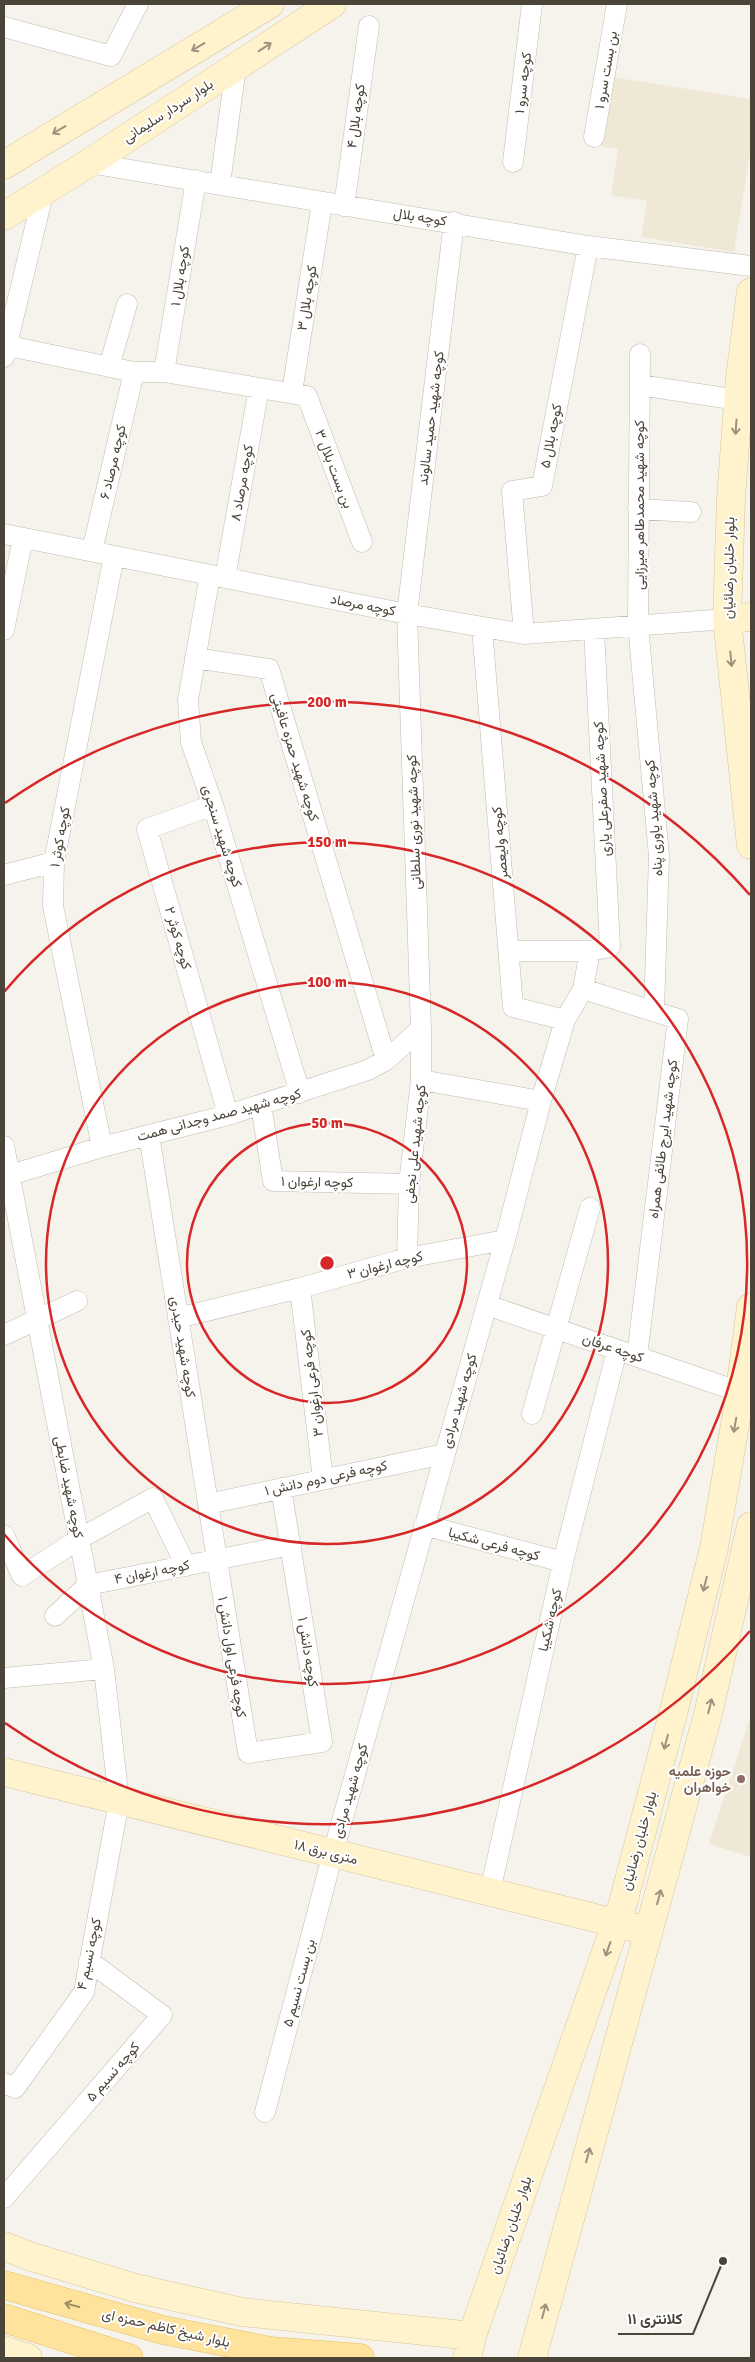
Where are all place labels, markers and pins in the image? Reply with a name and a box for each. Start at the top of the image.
centre of rings [318,1254,336,1272]
place label: حوزه علمیه خواهران [669,1763,731,1796]
marker: حوزه علمیه خواهران [735,1773,747,1785]
callout: کلانتری ۱۱ [618,2304,693,2334]

